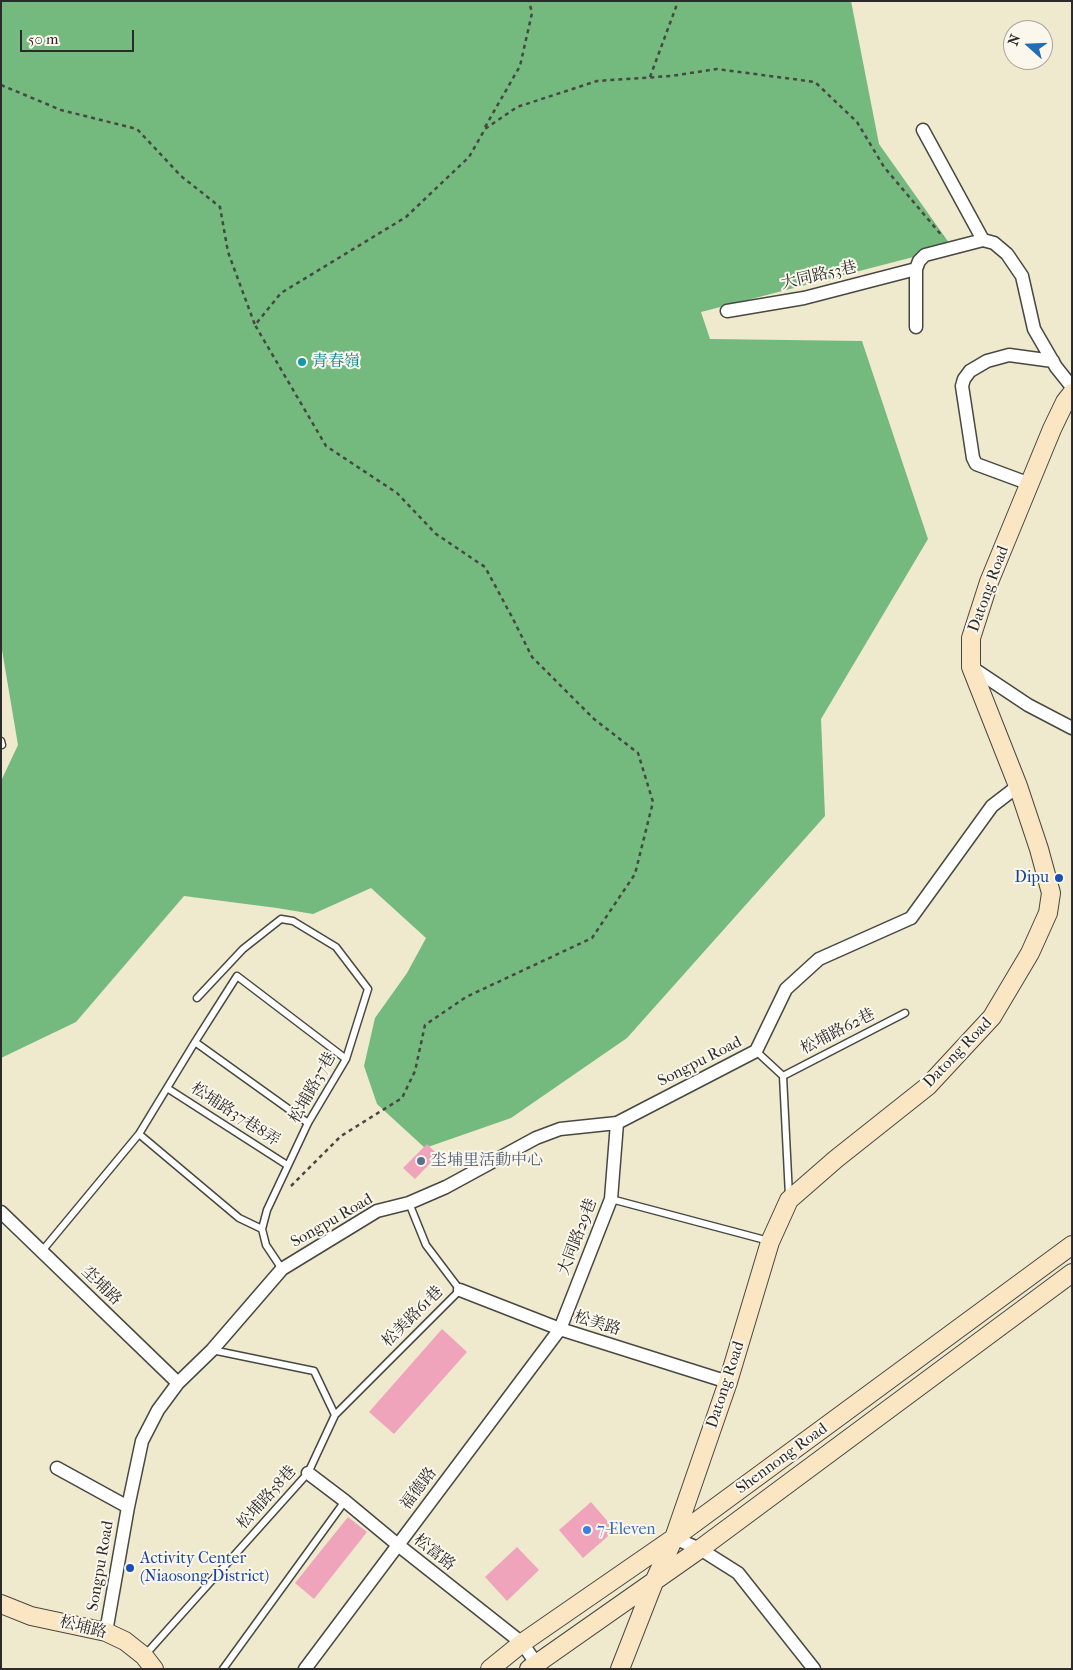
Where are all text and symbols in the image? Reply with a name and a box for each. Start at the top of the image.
scale bar [22,20,136,52]
north arrow [1003,20,1053,70]
text: 50 m [28,30,58,48]
text: N [1005,32,1024,48]
street label: 大同路53巷 [779,258,859,294]
place label: 青春嶺 [312,352,360,372]
marker: 青春嶺 [296,356,308,368]
street label: Datong Road [965,543,1013,635]
place label: Dipu [1014,868,1049,888]
marker: Dipu [1053,872,1065,884]
street label: 松埔路62巷 [798,1005,878,1059]
street label: Datong Road [920,1014,996,1092]
street label: Songpu Road [655,1033,745,1091]
street label: 松埔路37巷 [286,1049,340,1127]
street label: 松埔路37巷8弄 [187,1079,283,1151]
place label: 坔埔里活動中心 [431,1151,543,1171]
marker: 坔埔里活動中心 [415,1155,427,1167]
street label: Songpu Road [288,1190,376,1252]
street label: 大同路29巷 [555,1196,601,1278]
street label: 坔埔路 [77,1262,125,1310]
street label: 松美路61巷 [379,1283,447,1351]
street label: 松美路 [571,1308,623,1340]
street label: Datong Road [703,1339,749,1431]
street label: Shennong Road [732,1419,832,1499]
street label: 松埔路58巷 [233,1462,301,1534]
street label: 福德路 [397,1464,441,1514]
street label: Songpu Road [84,1519,118,1613]
place label: 7-Eleven [597,1520,656,1540]
marker: 7-Eleven [581,1524,593,1536]
street label: 松富路 [409,1531,459,1575]
place label: Activity Center (Niaosong District) [140,1549,269,1587]
marker: Activity Center (Niaosong District) [124,1562,136,1574]
street label: 松埔路 [57,1613,109,1643]

